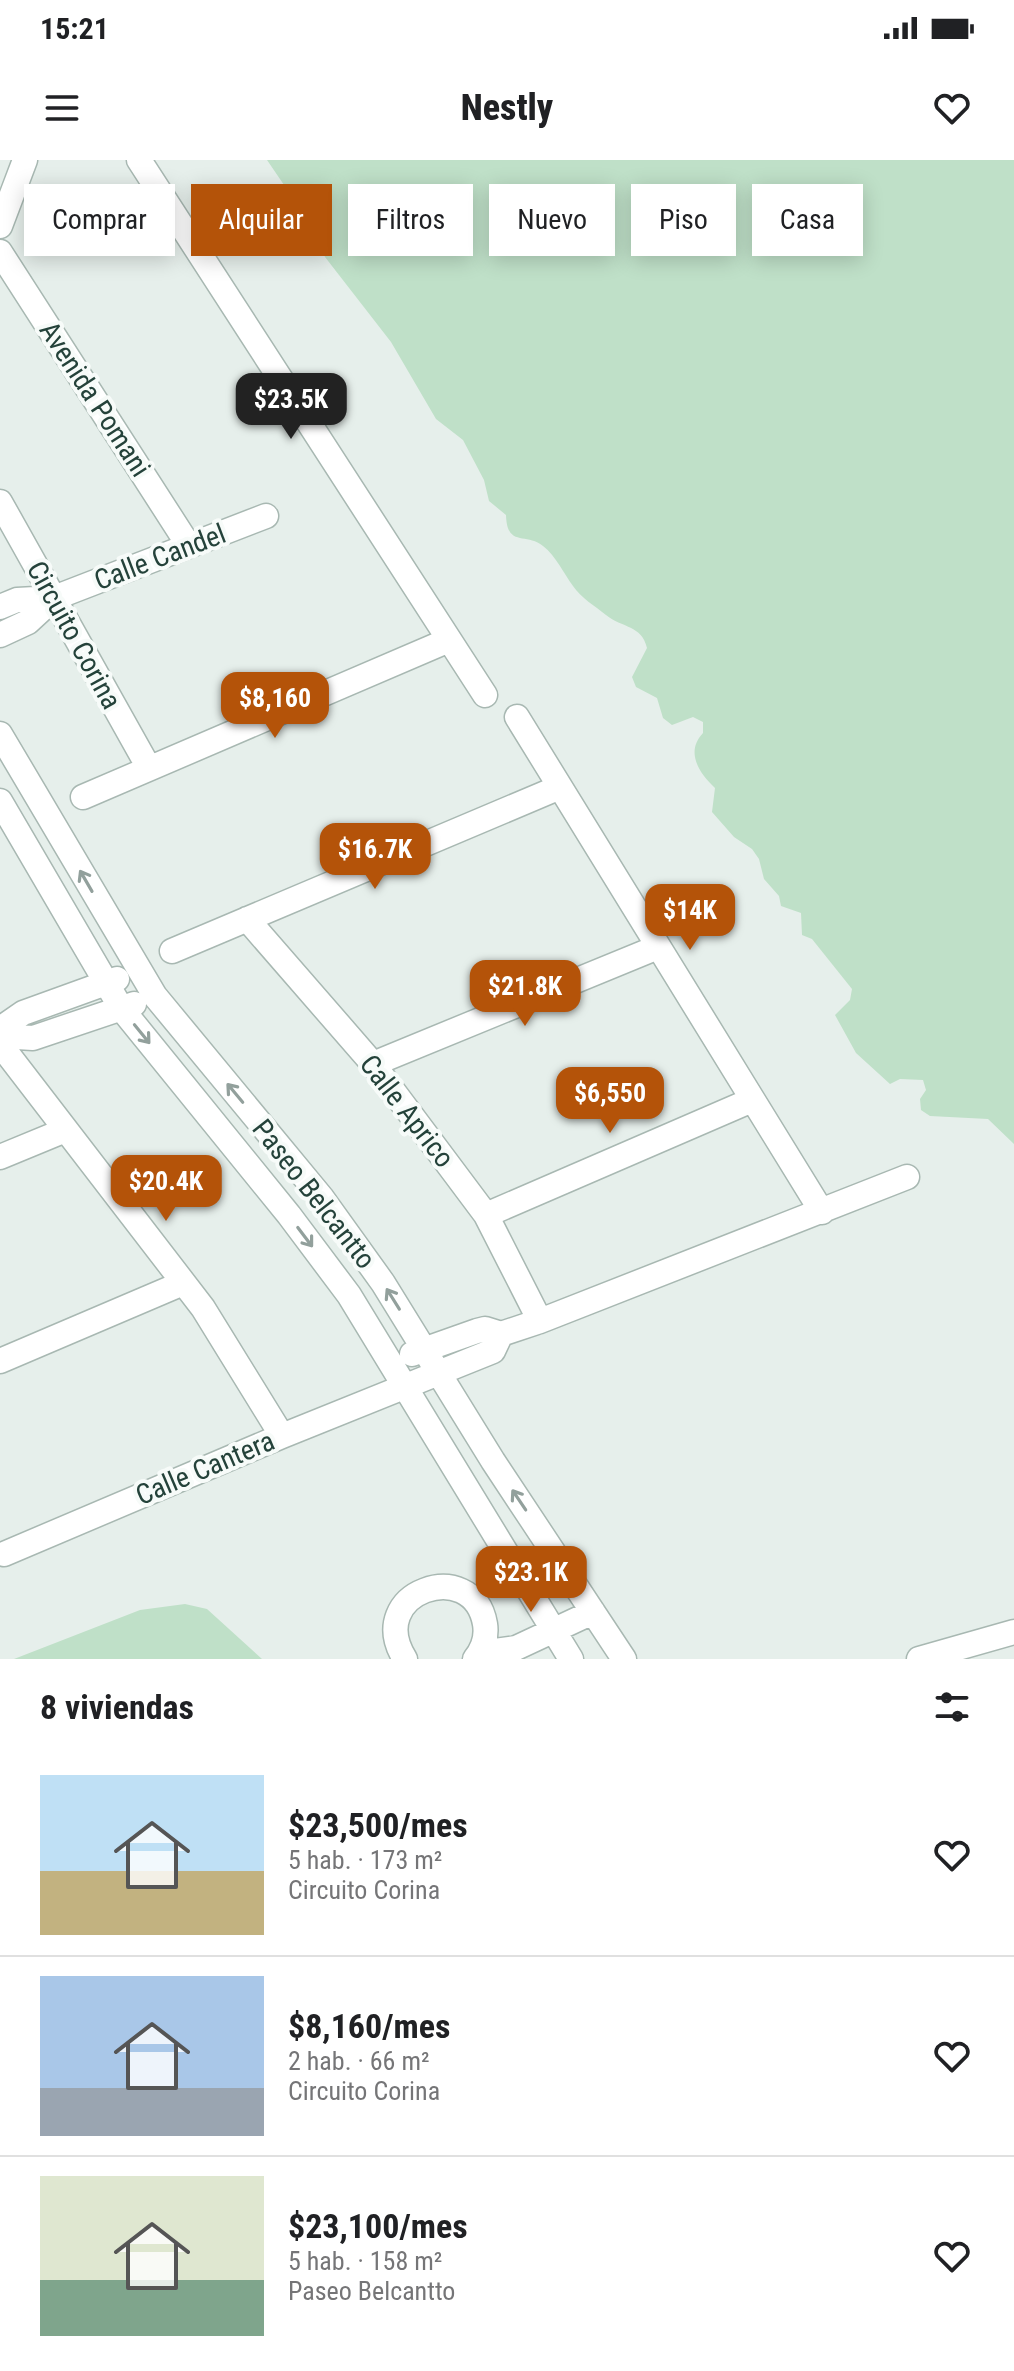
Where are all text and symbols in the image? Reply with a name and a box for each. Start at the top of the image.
text: 15:21 [40,11,109,46]
icon: menu [40,86,84,130]
icon: heart [930,86,974,130]
text: Nestly [461,87,553,129]
chip: Comprar [24,184,175,256]
chip: Alquilar [191,184,332,256]
chip: Filtros [348,184,473,256]
chip: Nuevo [489,184,615,256]
chip: Piso [631,184,736,256]
chip: Casa [752,184,863,256]
street label: Avenida Pomani [33,315,157,483]
pin: $23.5K [226,373,356,441]
text: $23.5K [254,384,328,414]
street label: Calle Candel [90,517,230,597]
street label: Circuito Corina [20,555,128,715]
pin: $8,160 [210,672,340,740]
text: $8,160 [239,683,311,713]
pin: $16.7K [310,823,440,891]
text: $16.7K [338,834,412,864]
one-way arrow [78,870,94,893]
pin: $14K [643,884,737,952]
text: $14K [663,895,717,925]
pin: $21.8K [460,960,590,1028]
text: $21.8K [488,971,562,1001]
one-way arrow [133,1023,151,1044]
street label: Calle Aprico [353,1048,461,1174]
pin: $6,550 [545,1067,675,1135]
text: $6,550 [574,1078,646,1108]
one-way arrow [226,1084,244,1104]
street label: Paseo Belcantto [246,1113,382,1275]
pin: $20.4K [101,1155,231,1223]
text: $20.4K [129,1166,203,1196]
one-way arrow [297,1225,314,1247]
one-way arrow [385,1288,401,1311]
street label: Calle Cantera [131,1424,279,1512]
one-way arrow [511,1490,527,1512]
pin: $23.1K [466,1546,596,1614]
text: $23.1K [494,1557,568,1587]
icon: filters [930,1685,974,1729]
text: 8 viviendas [40,1687,194,1727]
text: $23,500/mes [288,1805,468,1845]
icon: home [104,1807,200,1903]
icon: heart [930,1833,974,1877]
text: 5 hab. · 173 m² [288,1845,442,1875]
text: Circuito Corina [288,1875,440,1905]
text: $8,160/mes [288,2006,450,2046]
icon: home [104,2008,200,2104]
icon: heart [930,2034,974,2078]
text: 2 hab. · 66 m² [288,2046,430,2076]
text: Circuito Corina [288,2076,440,2106]
text: $23,100/mes [288,2206,468,2246]
icon: home [104,2208,200,2304]
icon: heart [930,2234,974,2278]
text: 5 hab. · 158 m² [288,2246,442,2276]
text: Paseo Belcantto [288,2276,455,2306]

